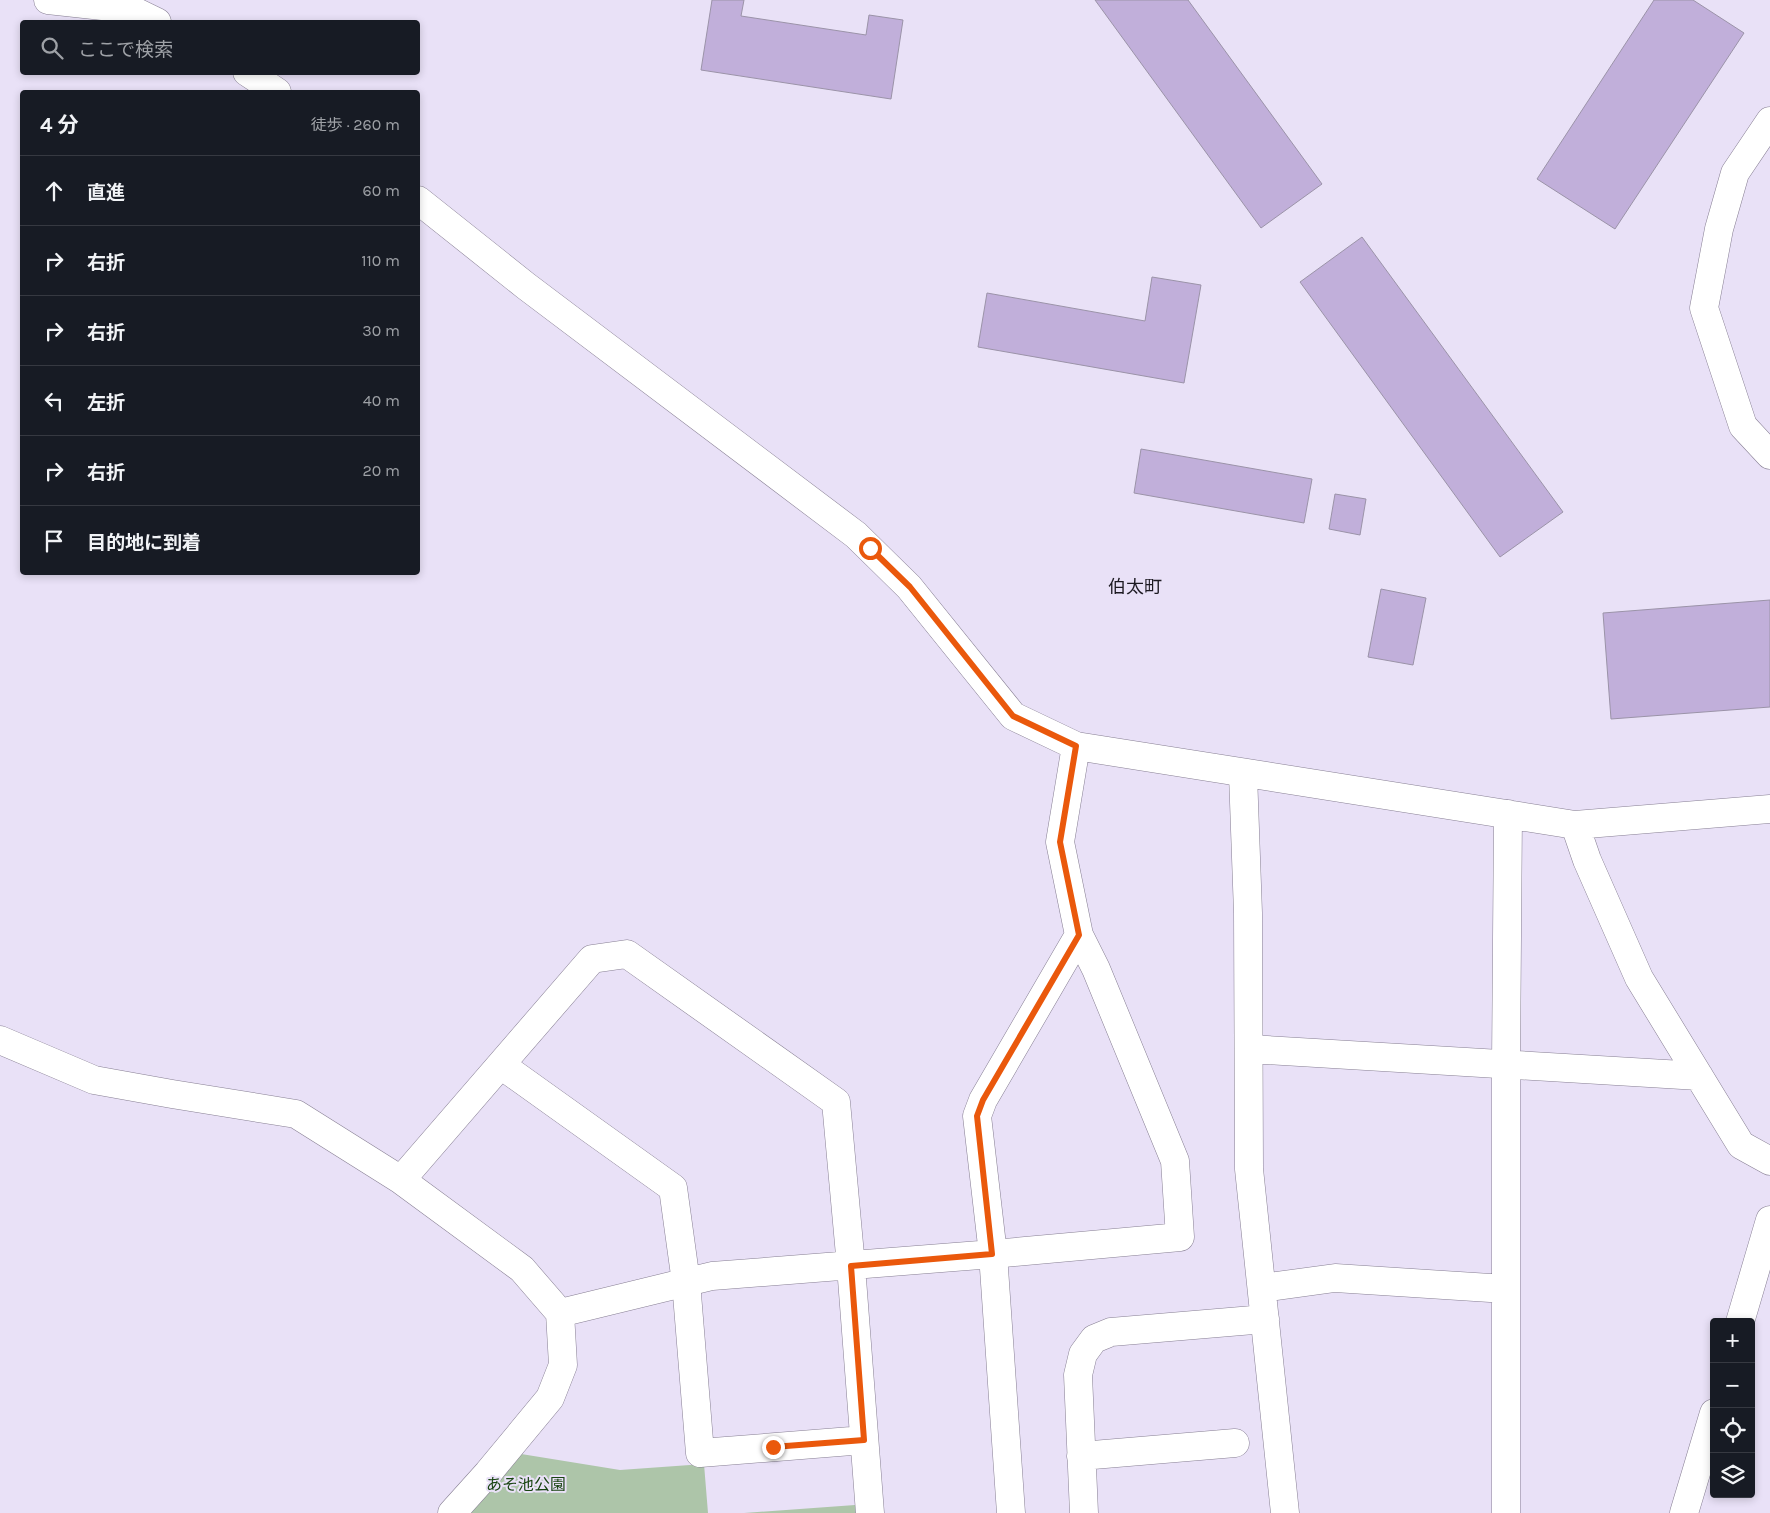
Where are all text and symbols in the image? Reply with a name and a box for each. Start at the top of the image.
search box [20,20,420,75]
icon: search [38,34,66,62]
text: ここで検索 [78,39,173,61]
text: 4 分 [40,113,79,137]
text: 徒歩 · 260 m [311,115,400,134]
icon: ahead [40,177,68,205]
text: 60 m [363,181,400,200]
text: 直進 [87,182,125,204]
icon: right [40,247,68,275]
text: 110 m [361,251,400,270]
text: 右折 [87,252,125,274]
icon: right [40,317,68,345]
text: 30 m [362,321,400,340]
text: 右折 [87,322,125,344]
icon: left [40,387,68,415]
text: 40 m [363,391,400,410]
text: 左折 [87,392,125,414]
icon: right [40,457,68,485]
text: 20 m [362,461,400,480]
text: 右折 [87,462,125,484]
icon: arrive [40,527,68,555]
text: 目的地に到着 [87,532,201,554]
route start [859,537,882,560]
district label: 伯太町 [1108,576,1162,598]
map controls [1710,1318,1755,1498]
button: + [1710,1318,1755,1363]
button: − [1710,1363,1755,1408]
button: locate [1710,1408,1755,1453]
route end [762,1436,785,1459]
button: layers [1710,1453,1755,1498]
park label: あそ池公園 [486,1475,566,1494]

